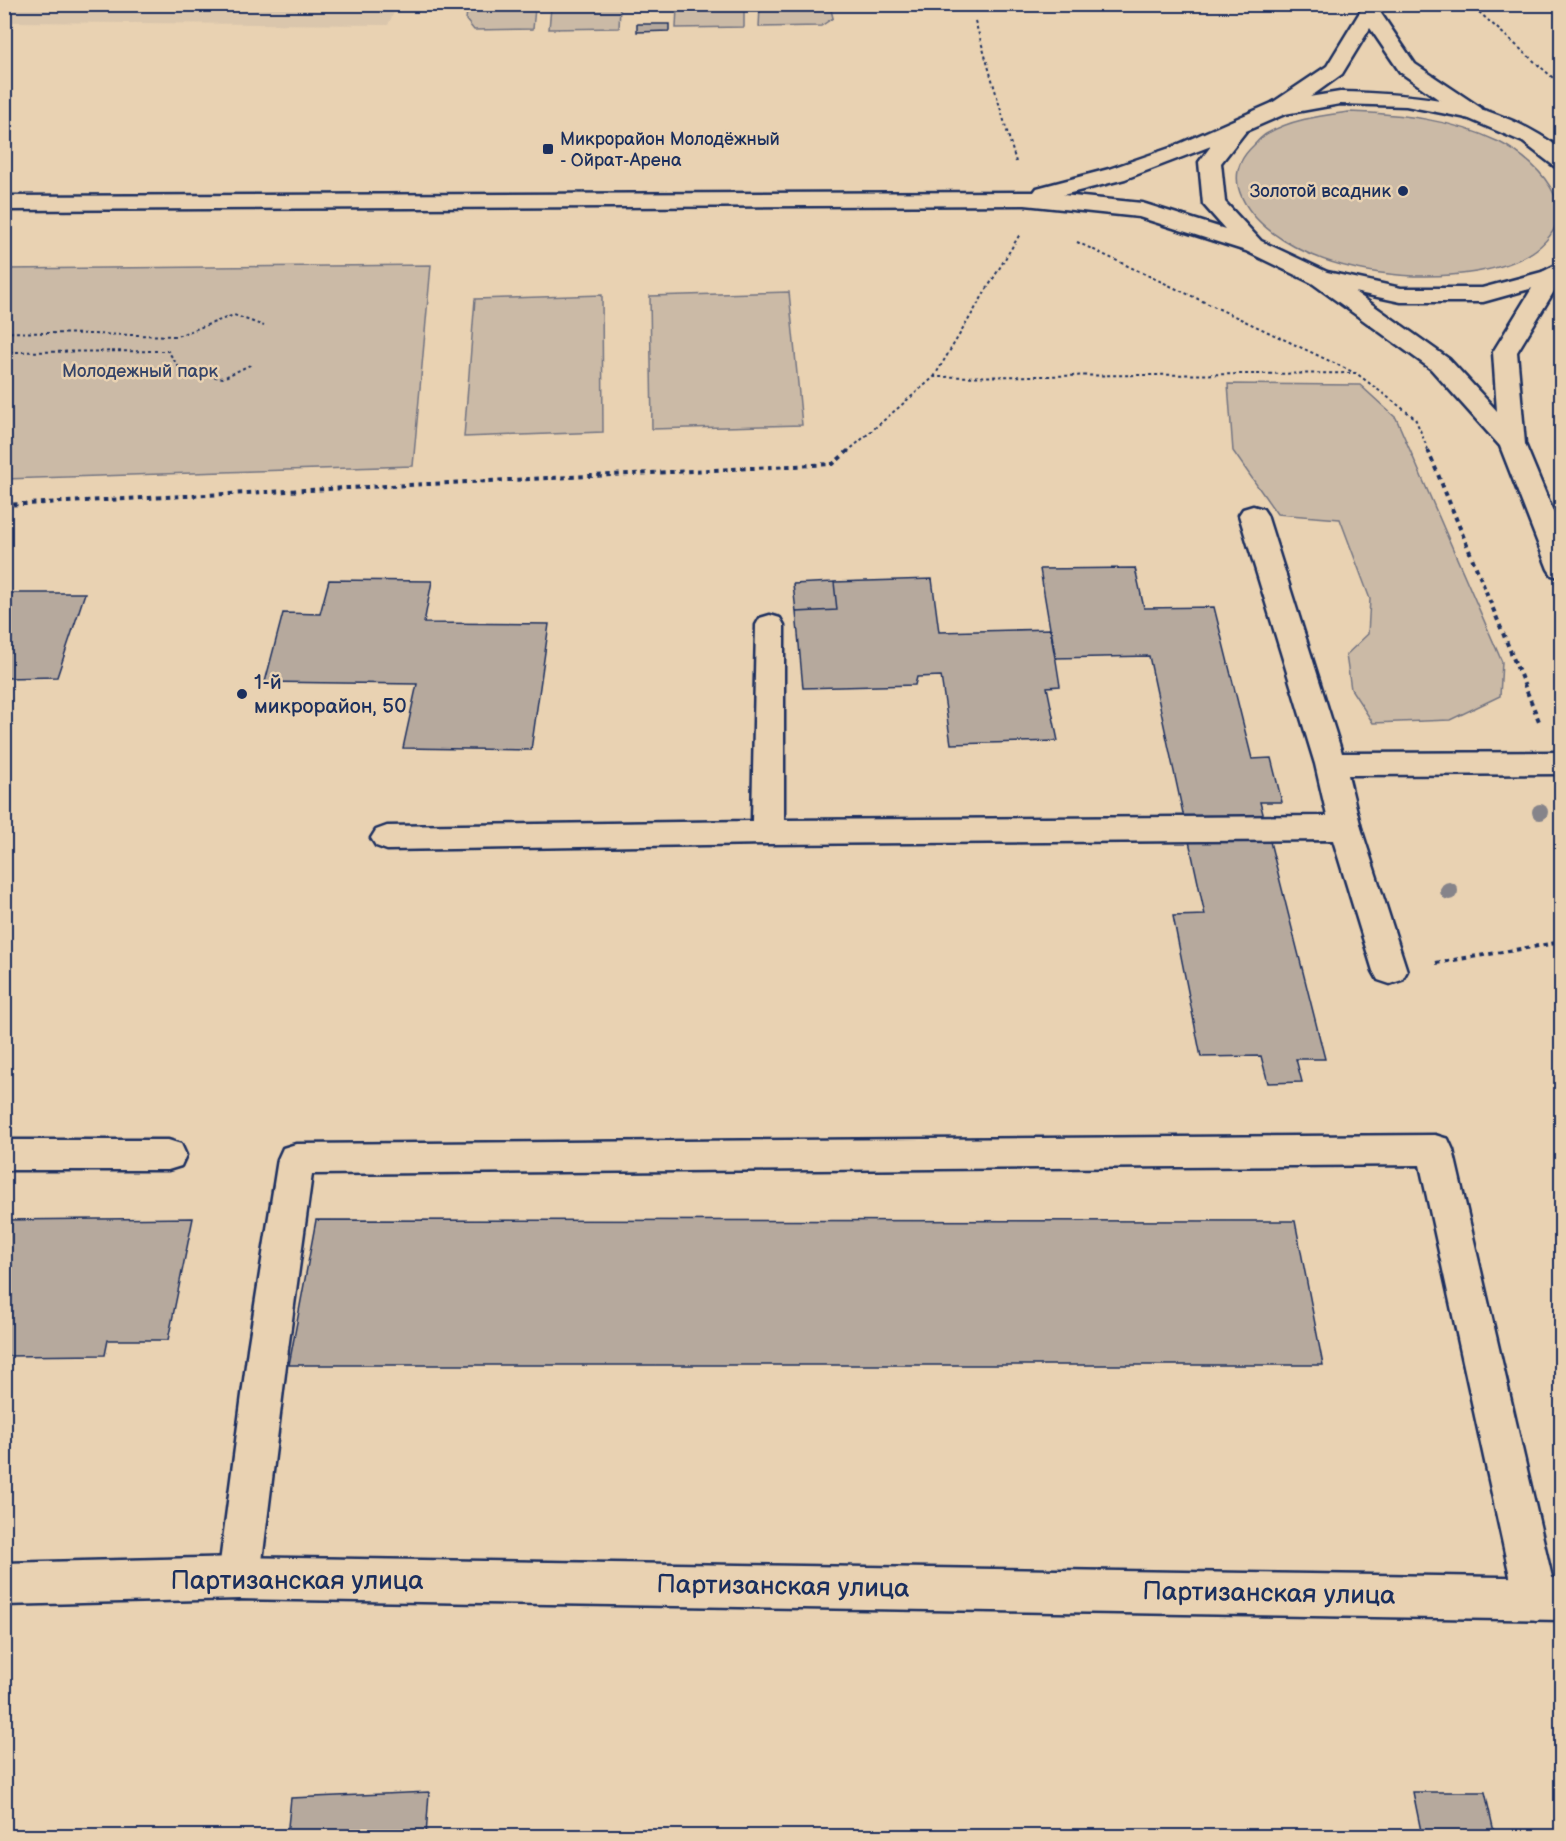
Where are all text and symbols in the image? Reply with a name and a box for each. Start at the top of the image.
place label: Микрорайон Молодёжный - Ойрат-Арена [560,129,780,171]
marker: Микрорайон Молодёжный - Ойрат-Арена [541,142,555,156]
place label: Золотой всадник [1250,181,1391,202]
marker: Золотой всадник [1396,184,1410,198]
park label: Молодежный парк [62,361,218,382]
place label: 1-й микрорайон, 50 [254,670,407,719]
marker: 1-й микрорайон, 50 [235,687,249,701]
street label: Партизанская улица [170,1566,424,1597]
street label: Партизанская улица [656,1569,910,1605]
street label: Партизанская улица [1142,1576,1396,1612]

